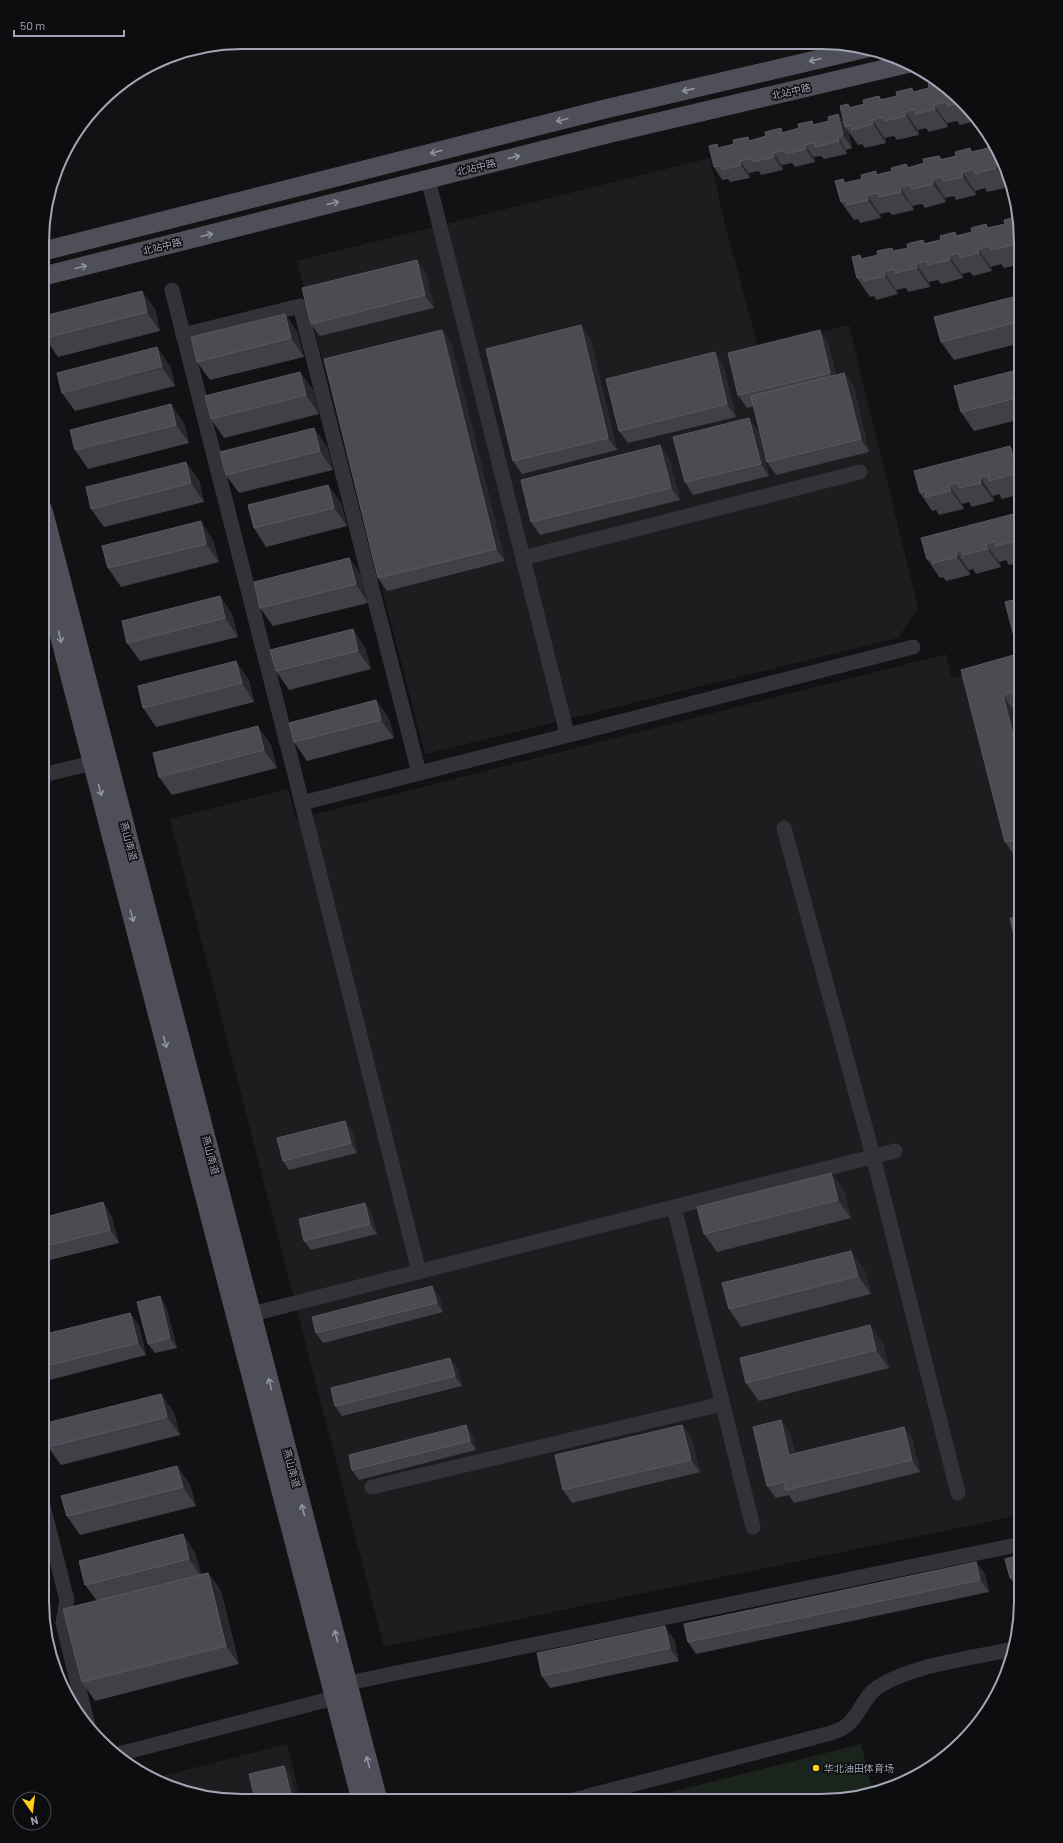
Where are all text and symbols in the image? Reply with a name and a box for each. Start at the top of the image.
scale bar [14,12,124,38]
text: 50 m [20,18,45,32]
one-way arrow [809,57,822,65]
street label: 北站中路 [770,81,812,101]
one-way arrow [682,86,695,94]
one-way arrow [556,117,569,124]
one-way arrow [430,148,443,156]
one-way arrow [507,153,520,161]
street label: 北站中路 [455,156,497,178]
one-way arrow [327,199,340,206]
one-way arrow [201,231,214,238]
street label: 北站中路 [141,235,183,257]
one-way arrow [75,262,88,270]
one-way arrow [57,630,64,643]
one-way arrow [96,783,104,796]
street label: 燕山南道 [118,820,140,862]
one-way arrow [129,909,136,922]
one-way arrow [161,1035,169,1048]
street label: 燕山南道 [200,1134,222,1176]
one-way arrow [266,1378,274,1391]
street label: 燕山南道 [281,1447,303,1489]
one-way arrow [299,1504,306,1517]
one-way arrow [331,1630,339,1643]
one-way arrow [364,1756,371,1769]
place label: 华北油田体育场 [824,1762,894,1774]
marker: 华北油田体育场 [811,1763,821,1773]
north arrow [12,1791,52,1831]
text: N [29,1814,40,1828]

